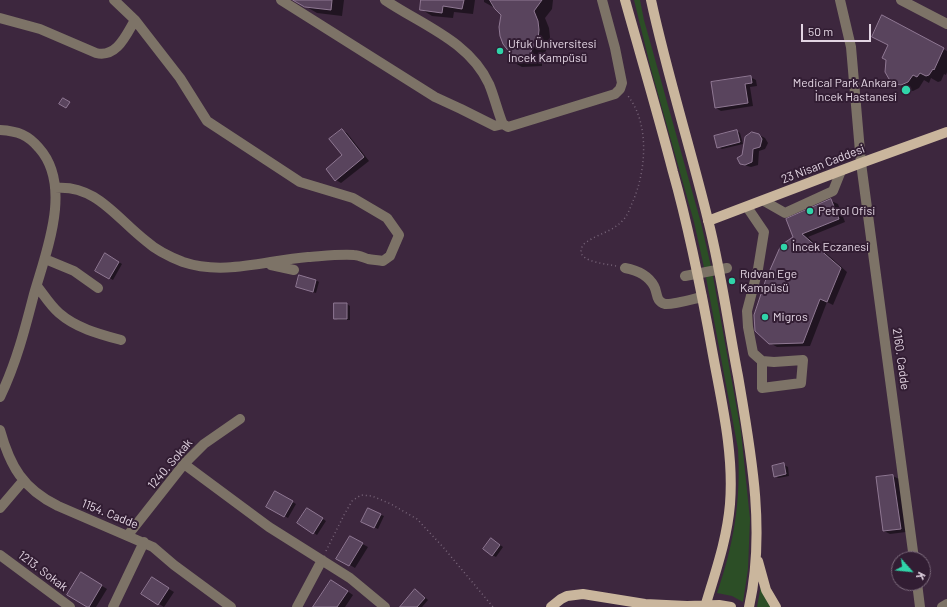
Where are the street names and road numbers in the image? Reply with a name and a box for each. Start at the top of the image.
street label: 23 Nisan Caddesi [779,141,867,187]
street label: 2160. Cadde [890,327,912,391]
street label: 1240. Sokak [145,436,195,492]
street label: 1154. Cadde [80,496,140,532]
street label: 1213. Sokak [15,548,71,594]

